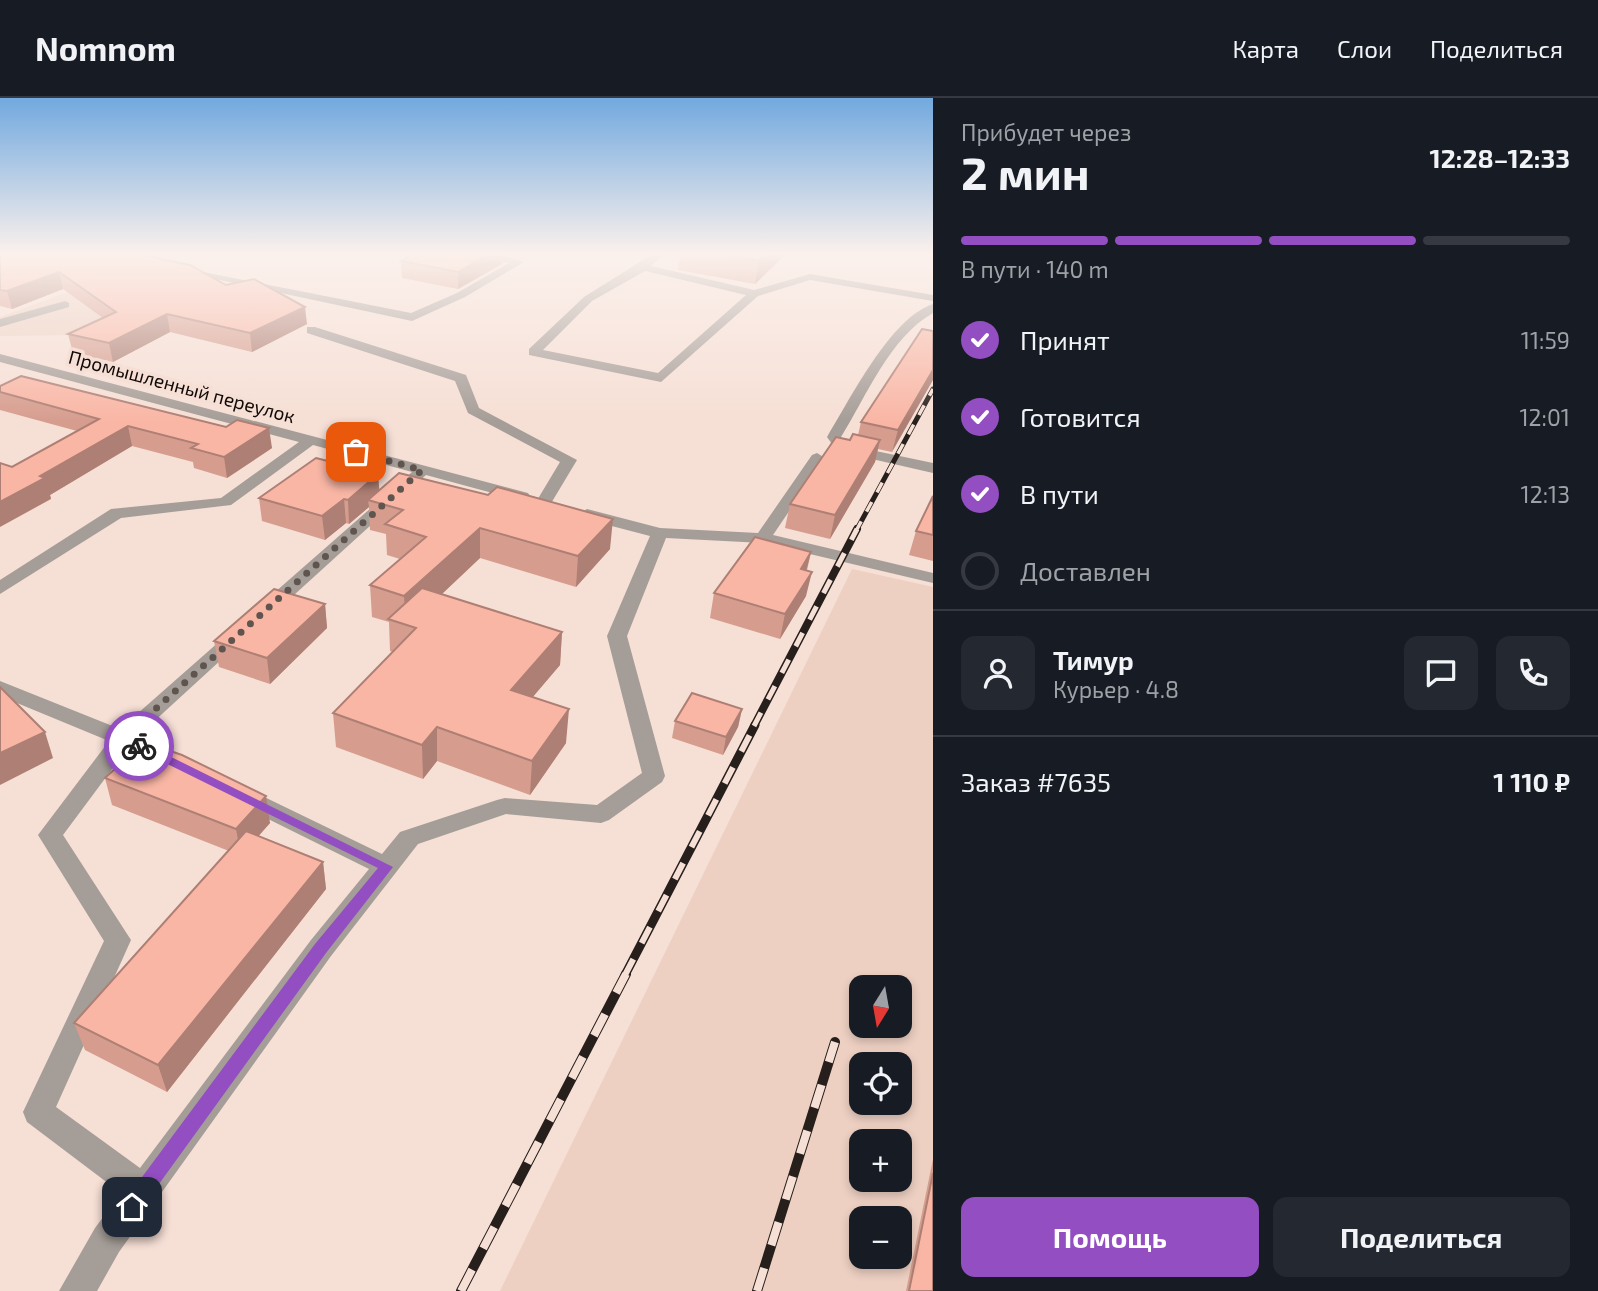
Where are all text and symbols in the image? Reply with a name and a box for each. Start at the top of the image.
text: Nomnom [35,28,176,68]
text: Карта [1232,34,1299,63]
text: Слои [1337,34,1392,63]
text: Поделиться [1430,34,1563,63]
text: Прибудет через [961,118,1131,146]
text: 12:28–12:33 [1429,142,1570,173]
text: 2 мин [961,144,1090,199]
text: В пути · 140 m [961,255,1109,283]
icon: check [961,321,999,359]
text: Принят [1020,324,1110,355]
text: 11:59 [1521,326,1570,354]
street label: Промышленный переулок [66,345,298,428]
icon: check [961,398,999,436]
text: Готовится [1020,401,1141,432]
text: 12:01 [1519,403,1570,431]
pin [326,422,386,482]
icon: bag [337,433,375,471]
icon: check [961,475,999,513]
text: В пути [1020,478,1099,509]
text: 12:13 [1521,480,1570,508]
text: Доставлен [1020,555,1151,586]
button: person [961,636,1035,710]
button: chat [1404,636,1478,710]
button: phone [1496,636,1570,710]
text: Тимур [1053,644,1134,675]
text: Курьер · 4.8 [1053,675,1179,703]
courier [104,711,174,781]
icon: bike [120,727,158,765]
text: Заказ #7635 [961,766,1111,797]
text: 1 110 ₽ [1493,766,1570,797]
north arrow [849,975,912,1038]
map controls [849,975,912,1269]
button: locate [849,1052,912,1115]
button: + [849,1129,912,1192]
pin [102,1177,162,1237]
icon: home [113,1188,151,1226]
button: Помощь [961,1197,1259,1277]
button: Поделиться [1273,1197,1570,1277]
button: − [849,1206,912,1269]

